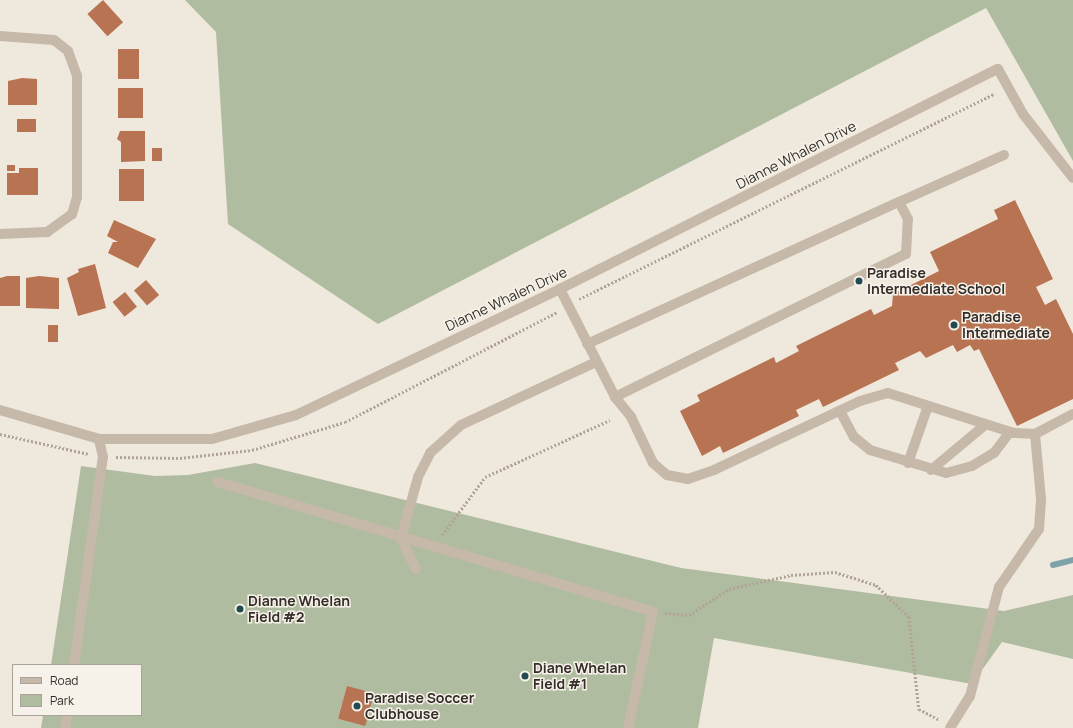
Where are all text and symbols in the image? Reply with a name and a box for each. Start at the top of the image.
street label: Dianne Whalen Drive [733,117,859,193]
street label: Dianne Whalen Drive [442,263,570,335]
place label: Paradise Intermediate School [867,265,1005,298]
marker: Paradise Intermediate School [854,276,864,286]
place label: Paradise Intermediate [962,309,1050,342]
marker: Paradise Intermediate [949,320,959,330]
place label: Dianne Whelan Field #2 [248,593,350,626]
marker: Dianne Whelan Field #2 [235,604,245,614]
place label: Diane Whelan Field #1 [533,660,626,692]
legend [12,664,142,716]
marker: Diane Whelan Field #1 [520,671,530,681]
text: Road [50,672,78,689]
place label: Paradise Soccer Clubhouse [365,690,474,722]
text: Park [50,692,74,709]
marker: Paradise Soccer Clubhouse [352,701,362,711]

